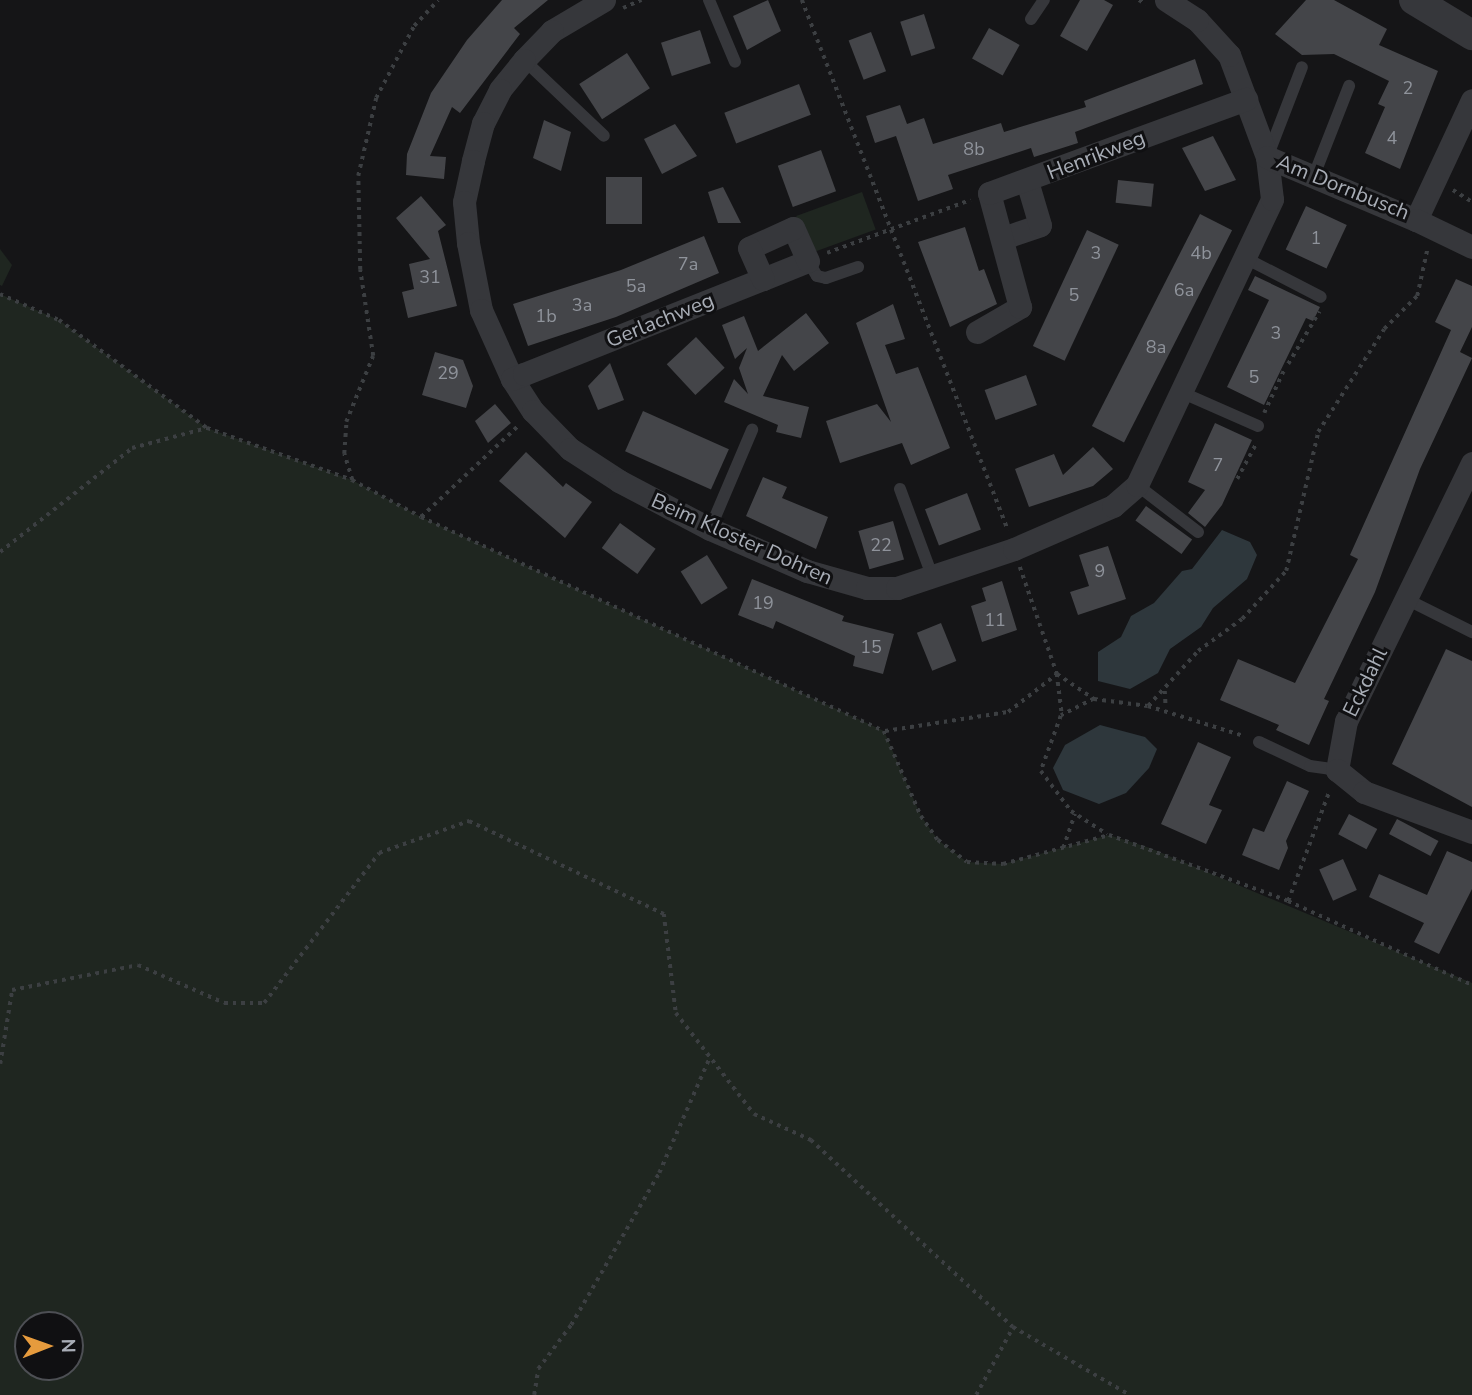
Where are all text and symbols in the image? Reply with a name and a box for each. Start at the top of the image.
house number: 2 [1403,77,1413,99]
street label: Henrikweg [1044,125,1148,185]
house number: 4 [1387,127,1397,149]
house number: 8b [963,138,985,160]
street label: Am Dornbusch [1273,149,1413,225]
house number: 1 [1311,227,1321,249]
house number: 3 [1091,242,1101,264]
house number: 4b [1190,242,1212,264]
house number: 7a [678,253,698,275]
house number: 31 [419,266,441,288]
house number: 5a [626,275,646,297]
house number: 6a [1174,279,1194,301]
house number: 5 [1069,284,1079,306]
street label: Gerlachweg [603,287,717,353]
house number: 3a [572,294,592,316]
house number: 1b [535,305,557,327]
house number: 3 [1271,322,1281,344]
house number: 8a [1146,336,1166,358]
house number: 29 [437,362,459,384]
house number: 5 [1249,366,1259,388]
house number: 7 [1213,454,1223,476]
street label: Beim Kloster Dohren [648,488,836,590]
house number: 22 [870,534,892,556]
house number: 9 [1095,560,1105,582]
house number: 19 [752,592,774,614]
house number: 11 [984,609,1006,631]
house number: 15 [860,636,882,658]
street label: Eckdahl [1338,643,1392,721]
north arrow [14,1311,84,1381]
text: N [55,1338,81,1353]

